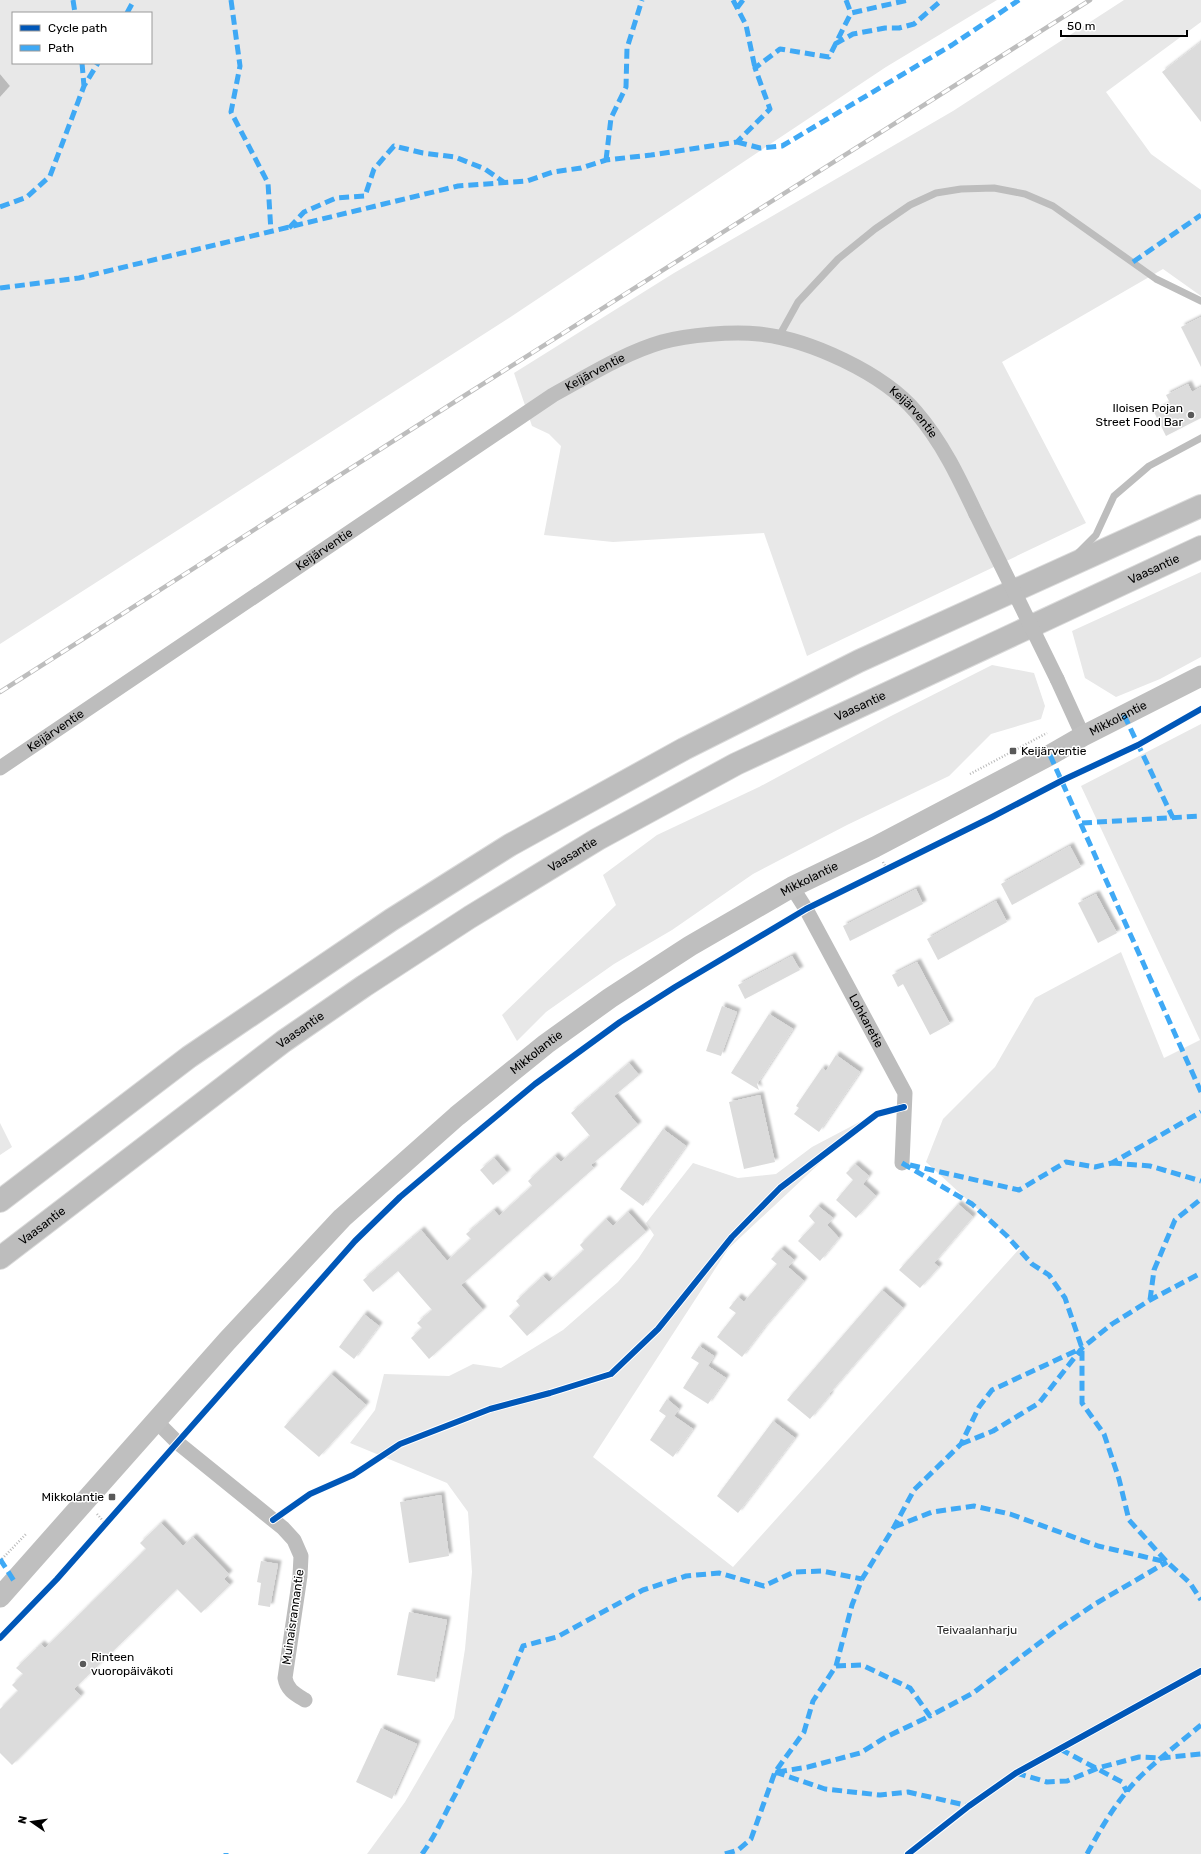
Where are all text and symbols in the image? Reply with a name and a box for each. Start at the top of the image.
legend [12,12,152,64]
scale bar [1061,12,1187,38]
text: 50 m [1067,19,1095,33]
text: Cycle path [48,21,107,35]
text: Path [48,41,74,55]
street label: Keijärventie [563,350,627,394]
street label: Keijärventie [887,383,941,441]
place label: Iloisen Pojan Street Food Bar [1095,401,1183,429]
marker: Iloisen Pojan Street Food Bar [1186,410,1196,420]
street label: Keijärventie [293,525,355,573]
street label: Vaasantie [1126,551,1182,587]
street label: Vaasantie [832,688,888,724]
street label: Mikkolantie [1087,698,1149,739]
street label: Keijärventie [24,706,87,755]
place label: Keijärventie [1021,744,1087,758]
marker: Keijärventie [1008,746,1018,756]
street label: Vaasantie [545,834,600,875]
street label: Mikkolantie [778,859,841,899]
street label: Lohkaretie [846,991,886,1050]
street label: Vaasantie [274,1008,327,1051]
street label: Mikkolantie [507,1027,565,1077]
street label: Vaasantie [16,1203,68,1248]
place label: Mikkolantie [42,1490,104,1504]
marker: Mikkolantie [107,1492,117,1502]
street label: Muinaisrannantie [279,1568,307,1666]
park label: Teivaalanharju [937,1623,1017,1637]
place label: Rinteen vuoropäiväkoti [91,1650,173,1678]
marker: Rinteen vuoropäiväkoti [78,1659,88,1669]
north arrow [12,1802,52,1842]
text: N [16,1814,30,1825]

